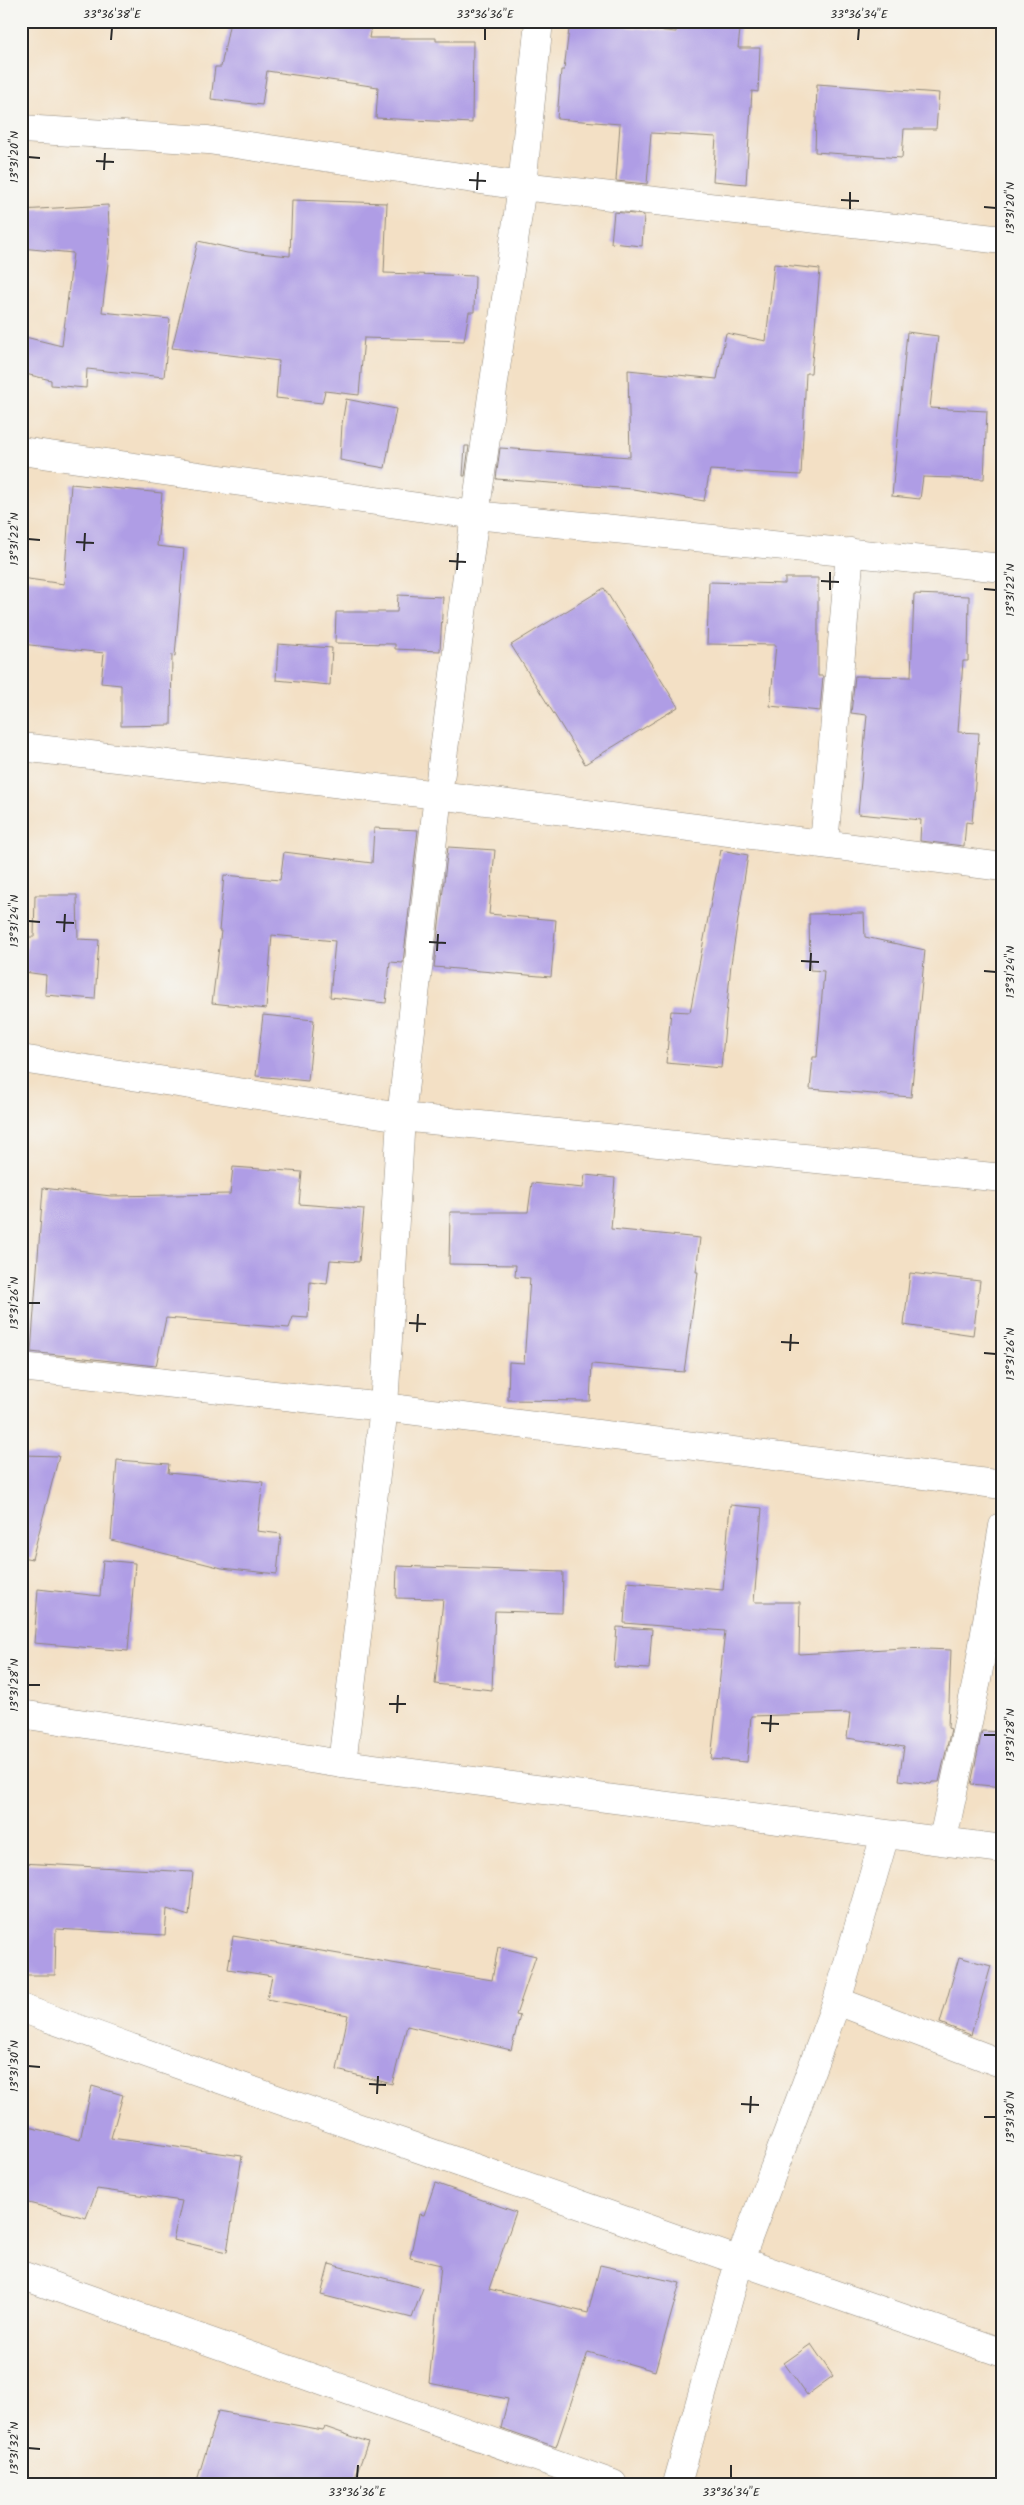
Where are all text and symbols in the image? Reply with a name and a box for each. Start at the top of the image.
text: 33°36'38"E [83,5,142,24]
text: 33°36'36"E [456,5,515,24]
text: 33°36'34"E [830,5,889,24]
text: 13°31'20"N [5,131,24,183]
text: 13°31'20"N [1001,182,1020,234]
text: 13°31'22"N [5,512,24,566]
text: 13°31'22"N [1001,563,1020,617]
text: 13°31'24"N [5,895,24,947]
text: 13°31'24"N [1001,946,1020,998]
text: 13°31'26"N [5,1277,24,1329]
text: 13°31'26"N [1001,1328,1020,1380]
text: 13°31'28"N [5,1658,24,1712]
text: 13°31'28"N [1001,1708,1020,1762]
text: 13°31'30"N [5,2040,24,2092]
text: 13°31'30"N [1001,2091,1020,2143]
text: 13°31'32"N [5,2422,24,2474]
text: 33°36'36"E [328,2483,387,2502]
text: 33°36'34"E [702,2483,761,2502]

